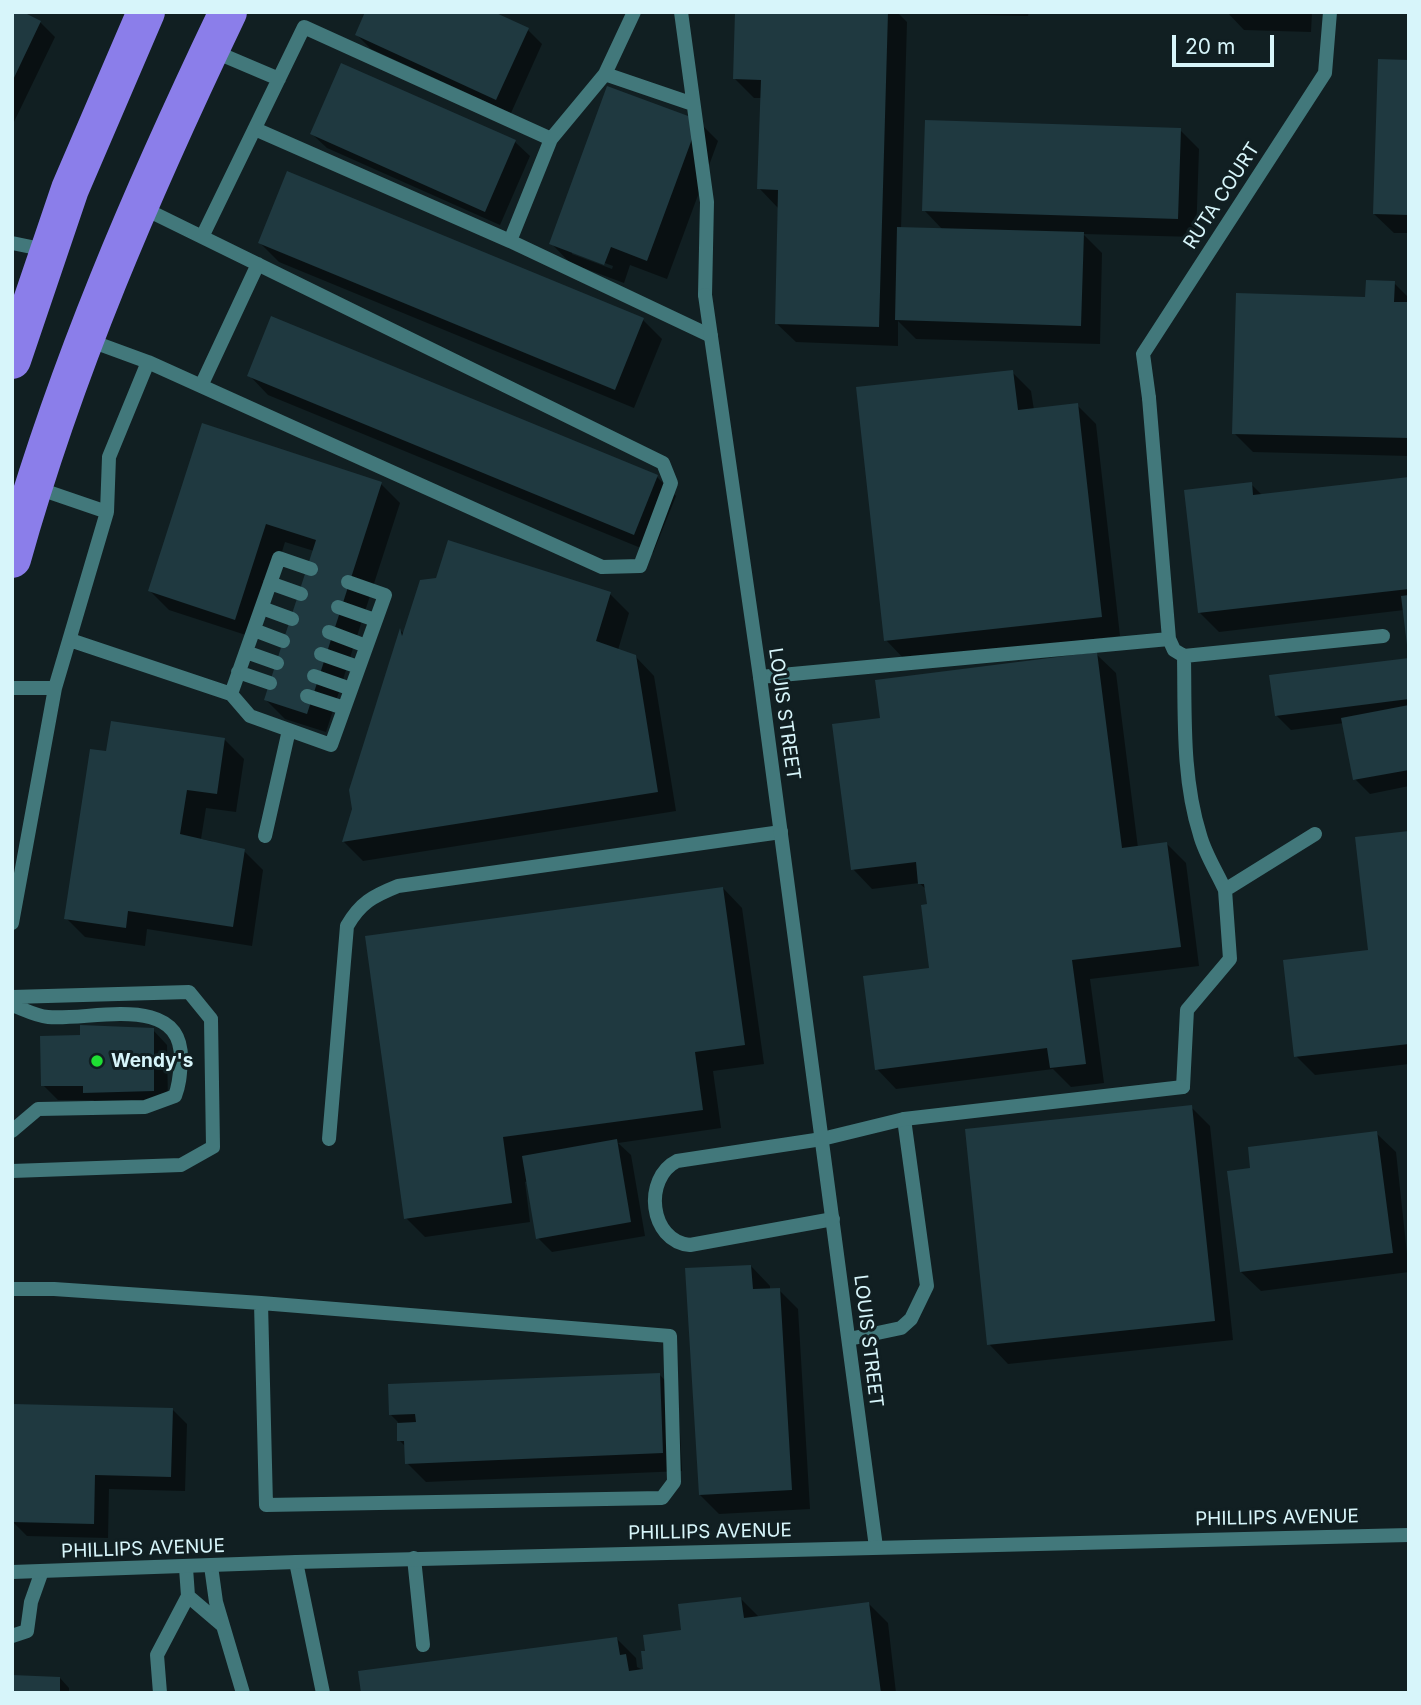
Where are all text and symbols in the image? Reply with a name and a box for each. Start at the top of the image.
scale bar [1176,21,1278,65]
text: 20 m [1185,34,1235,59]
street label: RUTA COURT [1179,138,1265,254]
street label: LOUIS STREET [763,646,805,782]
place label: Wendy's [111,1050,193,1072]
marker: Wendy's [89,1053,105,1069]
street label: LOUIS STREET [849,1273,887,1409]
street label: PHILLIPS AVENUE [1195,1505,1359,1531]
street label: PHILLIPS AVENUE [628,1519,792,1545]
street label: PHILLIPS AVENUE [61,1535,225,1563]

